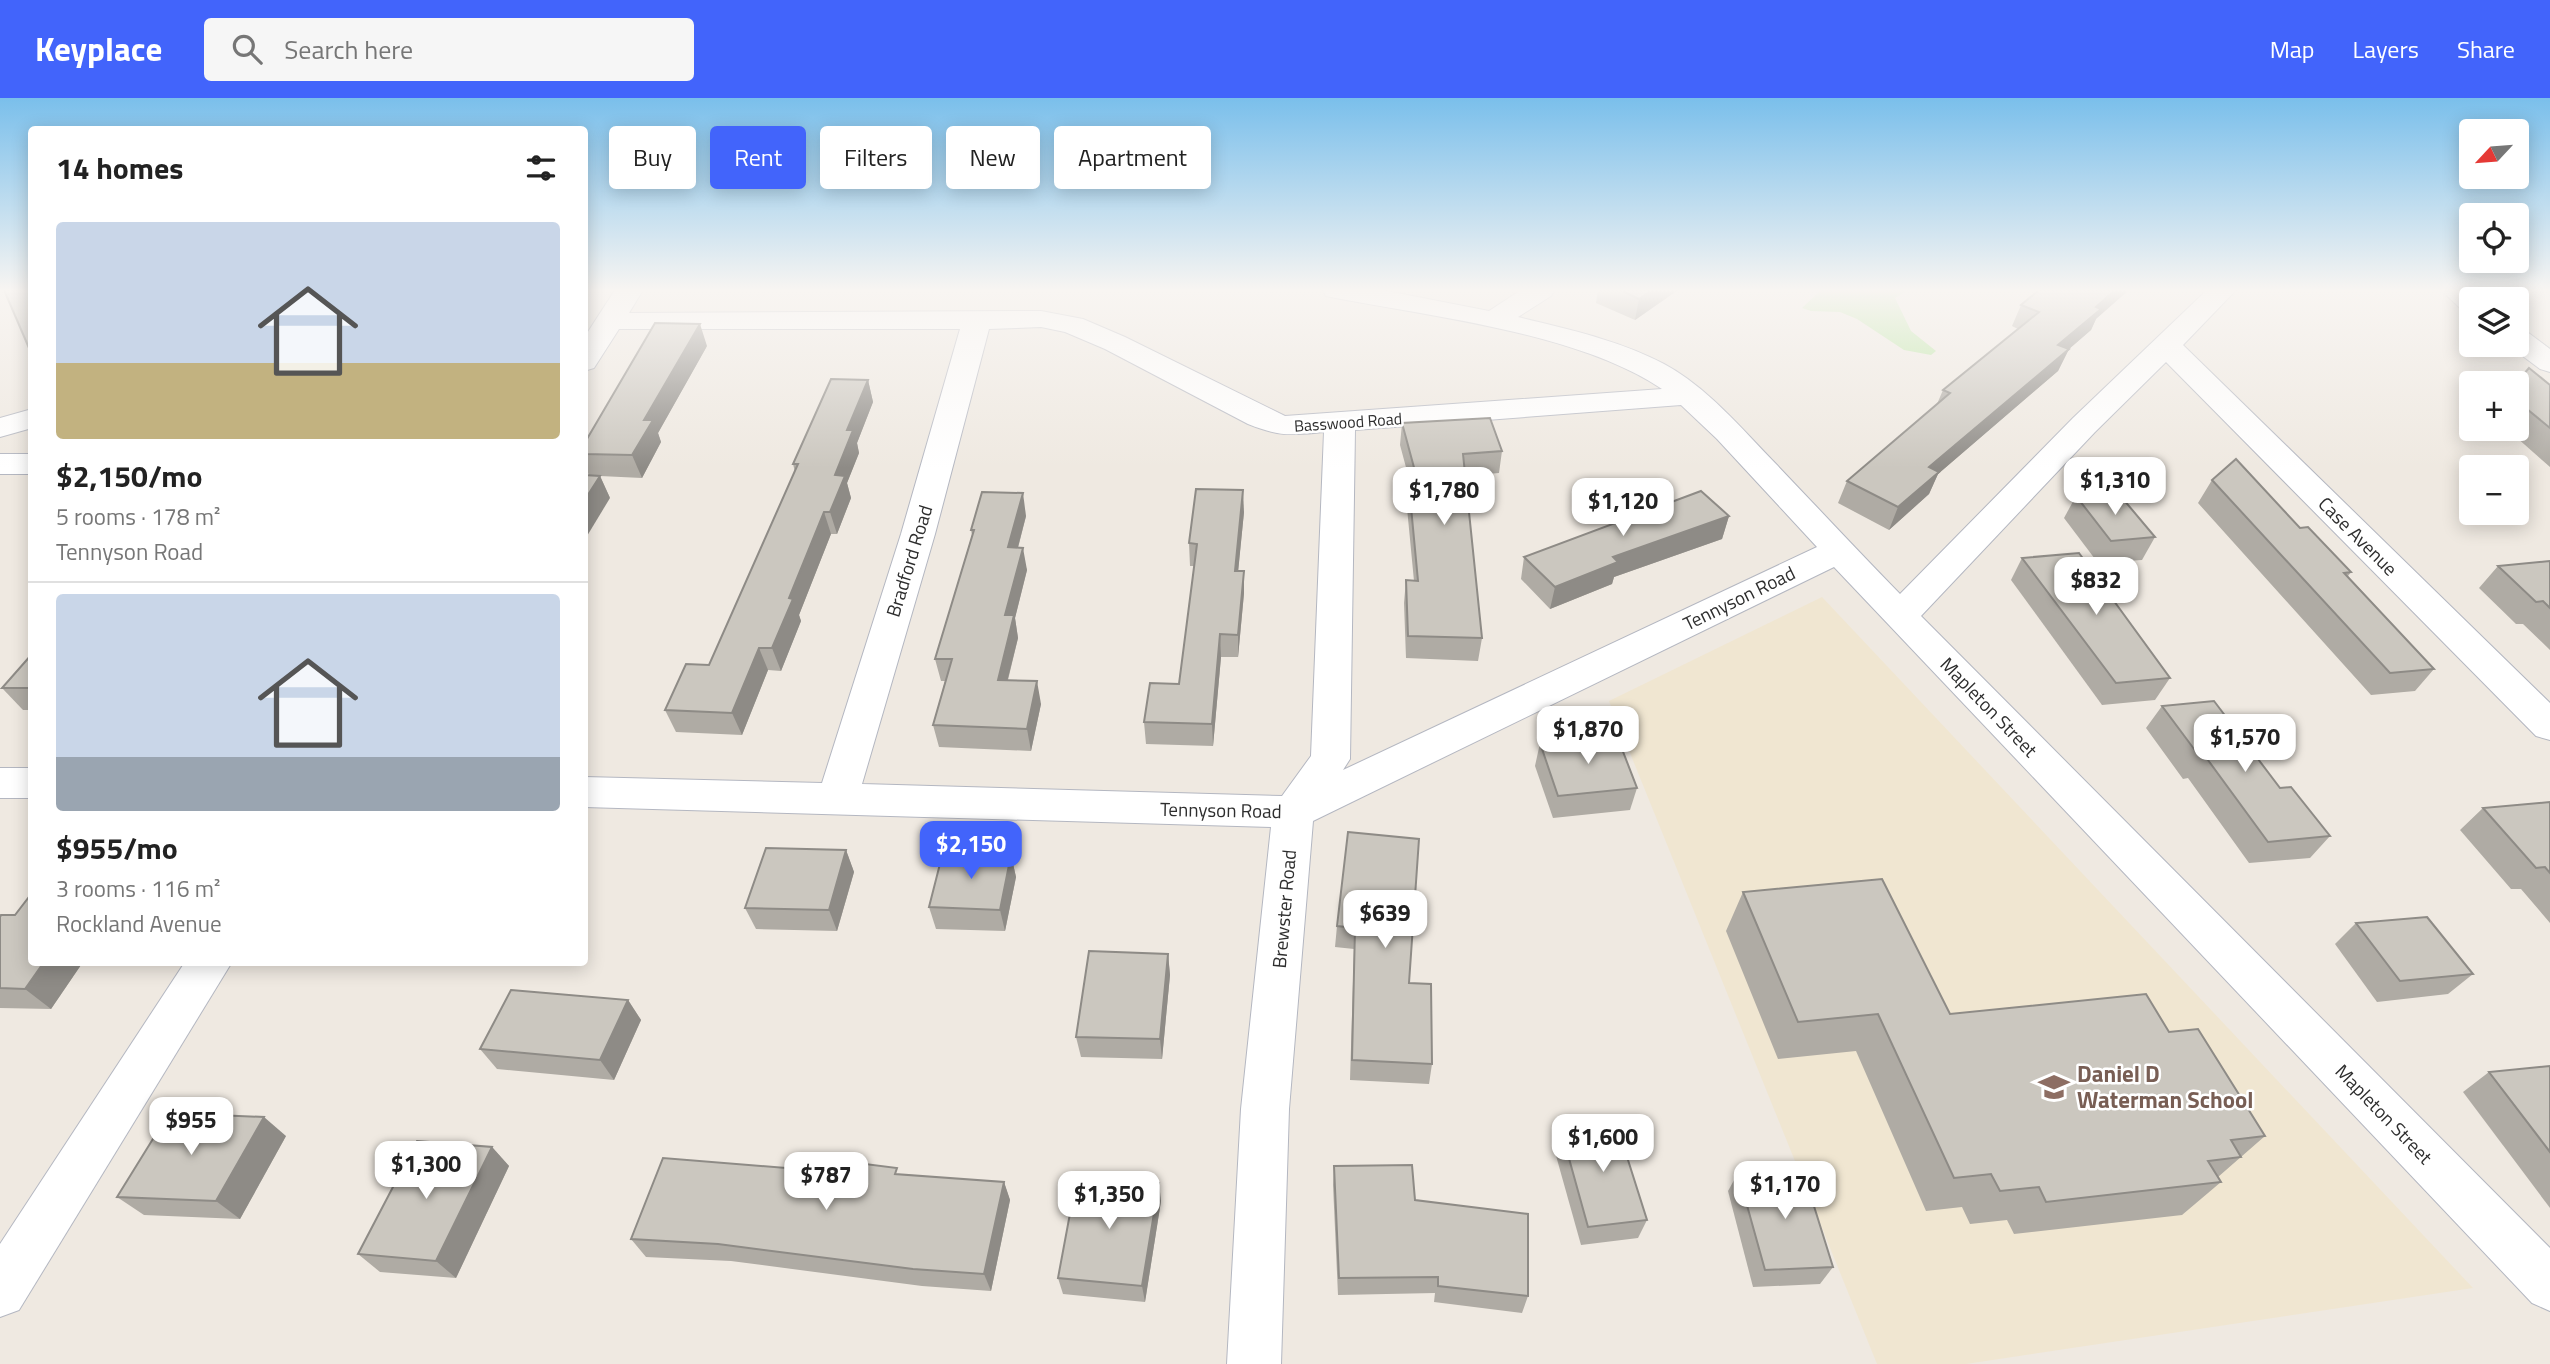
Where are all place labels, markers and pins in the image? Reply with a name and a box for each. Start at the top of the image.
pin: $1,310 [2058,458,2172,517]
pin: $1,780 [1387,468,1501,527]
pin: $1,120 [1566,478,1680,538]
pin: $832 [2055,558,2137,617]
pin: $1,870 [1531,706,1645,766]
pin: $1,570 [2188,714,2302,774]
pin: $2,150 [914,822,1028,881]
pin: $639 [1344,890,1426,950]
place label: Daniel D Waterman School [2077,1056,2253,1117]
school or university icon: Daniel D Waterman School [2037,1070,2071,1104]
pin: $955 [150,1098,232,1157]
pin: $1,600 [1546,1114,1660,1174]
pin: $1,300 [369,1142,483,1201]
pin: $787 [785,1152,867,1212]
pin: $1,170 [1728,1162,1842,1221]
pin: $1,350 [1052,1172,1166,1231]

